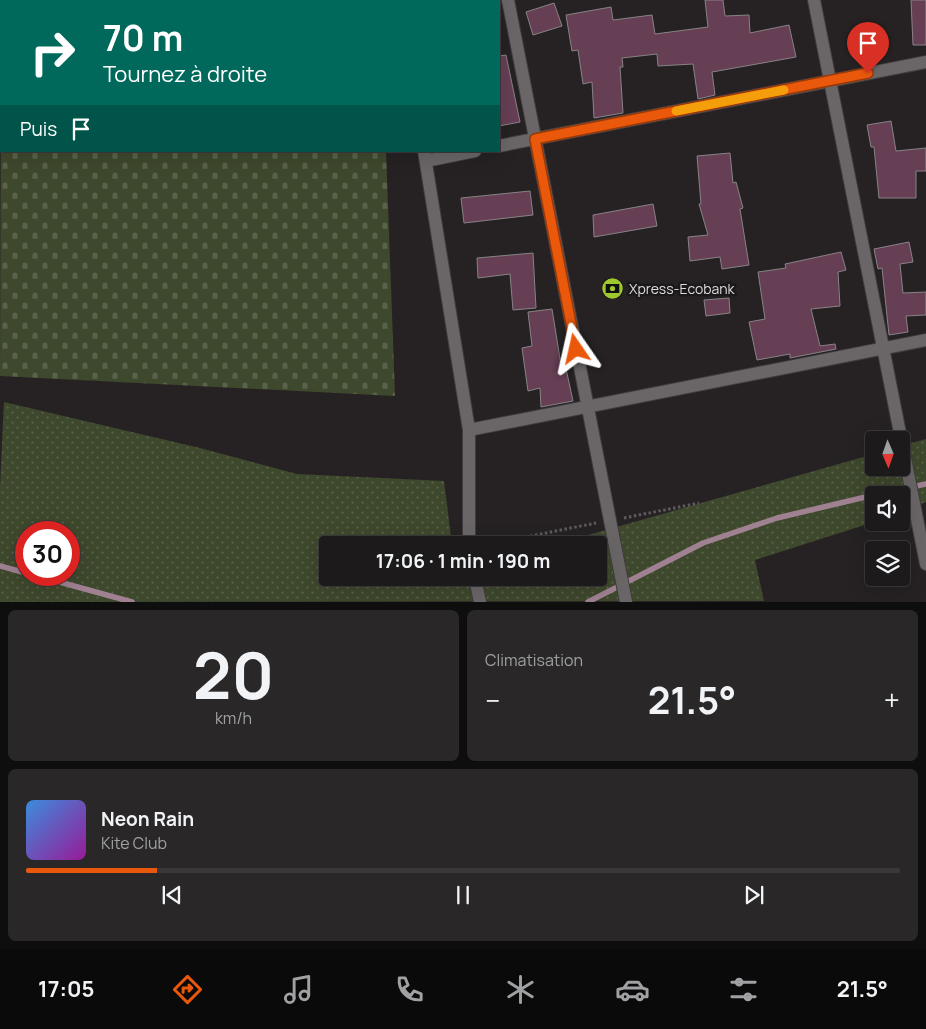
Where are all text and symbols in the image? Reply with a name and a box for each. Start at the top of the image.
text: 70 m [103,14,183,62]
icon: right [20,20,85,85]
pin [847,22,889,73]
icon: arrive [854,29,882,57]
text: Tournez à droite [103,59,267,89]
icon: arrive [67,115,95,143]
text: Puis [20,116,57,142]
bank icon: Xpress-Ecobank [601,276,625,300]
place label: Xpress-Ecobank [629,279,736,298]
position arrow [549,322,601,374]
north arrow [865,431,910,476]
map controls [865,431,910,586]
button: sound [865,486,910,531]
speed limit sign: 30 [15,521,80,586]
button: layers [865,541,910,586]
text: 17:06 · 1 min · 190 m [376,548,550,574]
text: 20 [193,630,274,719]
text: Climatisation [485,649,583,671]
text: 21.5° [648,673,736,725]
text: − [485,681,500,719]
text: + [884,681,900,719]
text: km/h [215,707,252,729]
text: Neon Rain [101,806,194,832]
text: Kite Club [101,832,167,854]
icon: previous [158,881,186,909]
icon: pause [449,881,477,909]
icon: next [740,881,768,909]
icon: directions [170,972,205,1007]
icon: music [281,972,316,1007]
icon: phone [392,972,427,1007]
icon: climate [503,972,538,1007]
icon: car [615,972,650,1007]
icon: filters [726,972,761,1007]
text: 17:05 [38,974,94,1004]
text: 21.5° [837,974,888,1004]

